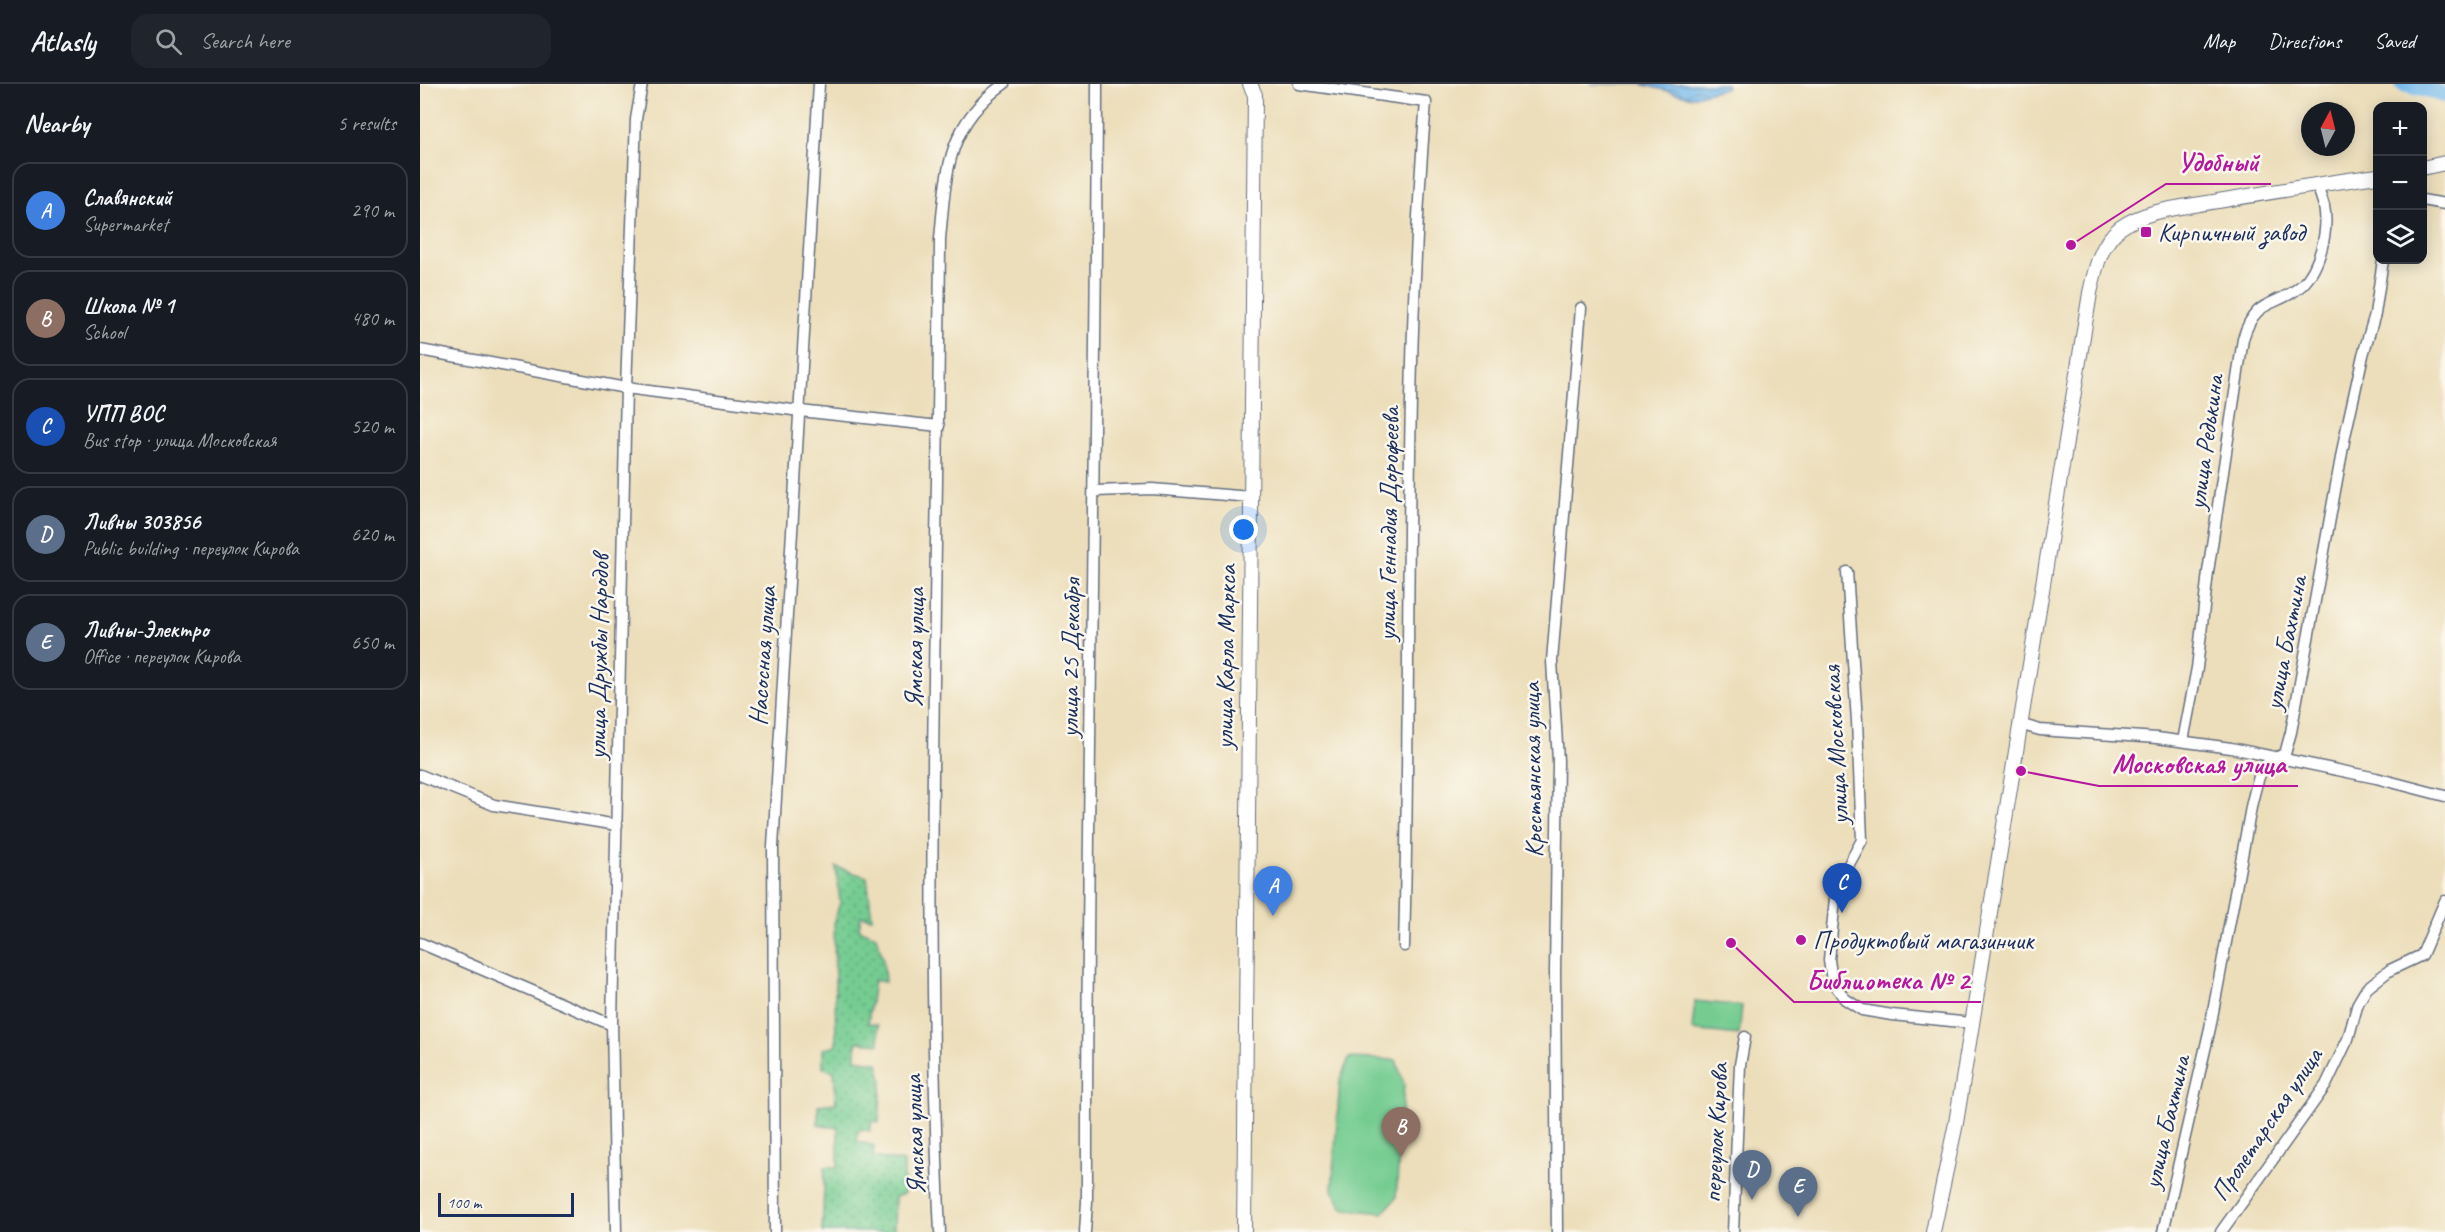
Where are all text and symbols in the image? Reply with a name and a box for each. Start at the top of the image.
search box [131,14,551,68]
text: Atlasly [30,24,95,59]
icon: search [152,25,185,58]
text: Search here [200,27,290,55]
text: Map [2203,28,2235,54]
text: Directions [2268,28,2341,54]
text: Saved [2374,28,2415,54]
north arrow [2301,102,2355,156]
map controls [2373,102,2427,264]
button: + [2373,102,2427,156]
text: Nearby [24,107,89,140]
text: 5 results [337,111,396,136]
callout: Удобный [2166,139,2271,184]
text: Удобный [2177,145,2261,179]
button: − [2373,156,2427,210]
text: Славянский [83,184,172,212]
text: A [40,198,51,223]
text: 290 m [351,198,394,223]
button: layers [2373,210,2427,264]
text: Supermarket [83,212,168,237]
place label: Кирпичный завод [2158,216,2307,250]
marker: Кирпичный завод [2139,225,2153,239]
text: Школа № 1 [83,292,174,320]
text: B [40,306,51,331]
text: 480 m [351,306,394,331]
text: School [83,320,126,345]
street label: улица Редькина [2179,370,2232,513]
text: УПП ВОС [83,400,164,428]
street label: улица Геннадия Дорофеева [1370,404,1407,643]
text: C [41,414,50,439]
text: 520 m [351,414,394,439]
text: Bus stop · улица Московская [83,428,277,453]
text: Ливны 303856 [83,508,200,536]
your location [1229,515,1258,544]
text: D [40,522,51,547]
text: 620 m [351,522,394,547]
text: Public building · переулок Кирова [83,536,299,561]
street label: улица Дружбы Народов [580,549,617,762]
street label: улица Карла Маркса [1207,563,1244,752]
street label: улица Бахтина [2256,571,2315,715]
street label: улица 25 Декабря [1053,576,1088,740]
street label: Насосная улица [741,584,784,727]
street label: Ямская улица [897,586,932,708]
text: Ливны-Электро [83,616,209,644]
text: E [40,630,51,655]
text: 650 m [351,630,394,655]
text: Office · переулок Кирова [83,644,240,669]
street label: улица Московская [1815,663,1856,827]
street label: Крестьянская улица [1514,680,1551,858]
callout: Московская улица [2099,741,2298,786]
text: Московская улица [2112,747,2288,781]
pin: C [1822,864,1862,913]
pin: A [1254,866,1292,916]
place label: Продуктовый магазинчик [1813,924,2035,957]
marker: Продуктовый магазинчик [1794,933,1808,947]
callout: Библиотека № 2 [1794,957,1981,1002]
text: Библиотека № 2 [1807,963,1972,997]
street label: Пролетарская улица [2203,1040,2331,1207]
street label: улица Бахтина [2135,1050,2198,1194]
street label: переулок Кирова [1695,1061,1736,1204]
street label: Ямская улица [896,1073,933,1196]
pin: B [1382,1108,1420,1157]
pin: D [1732,1150,1772,1200]
pin: E [1778,1168,1818,1217]
scale bar [438,1190,574,1218]
text: 100 m [447,1193,481,1213]

